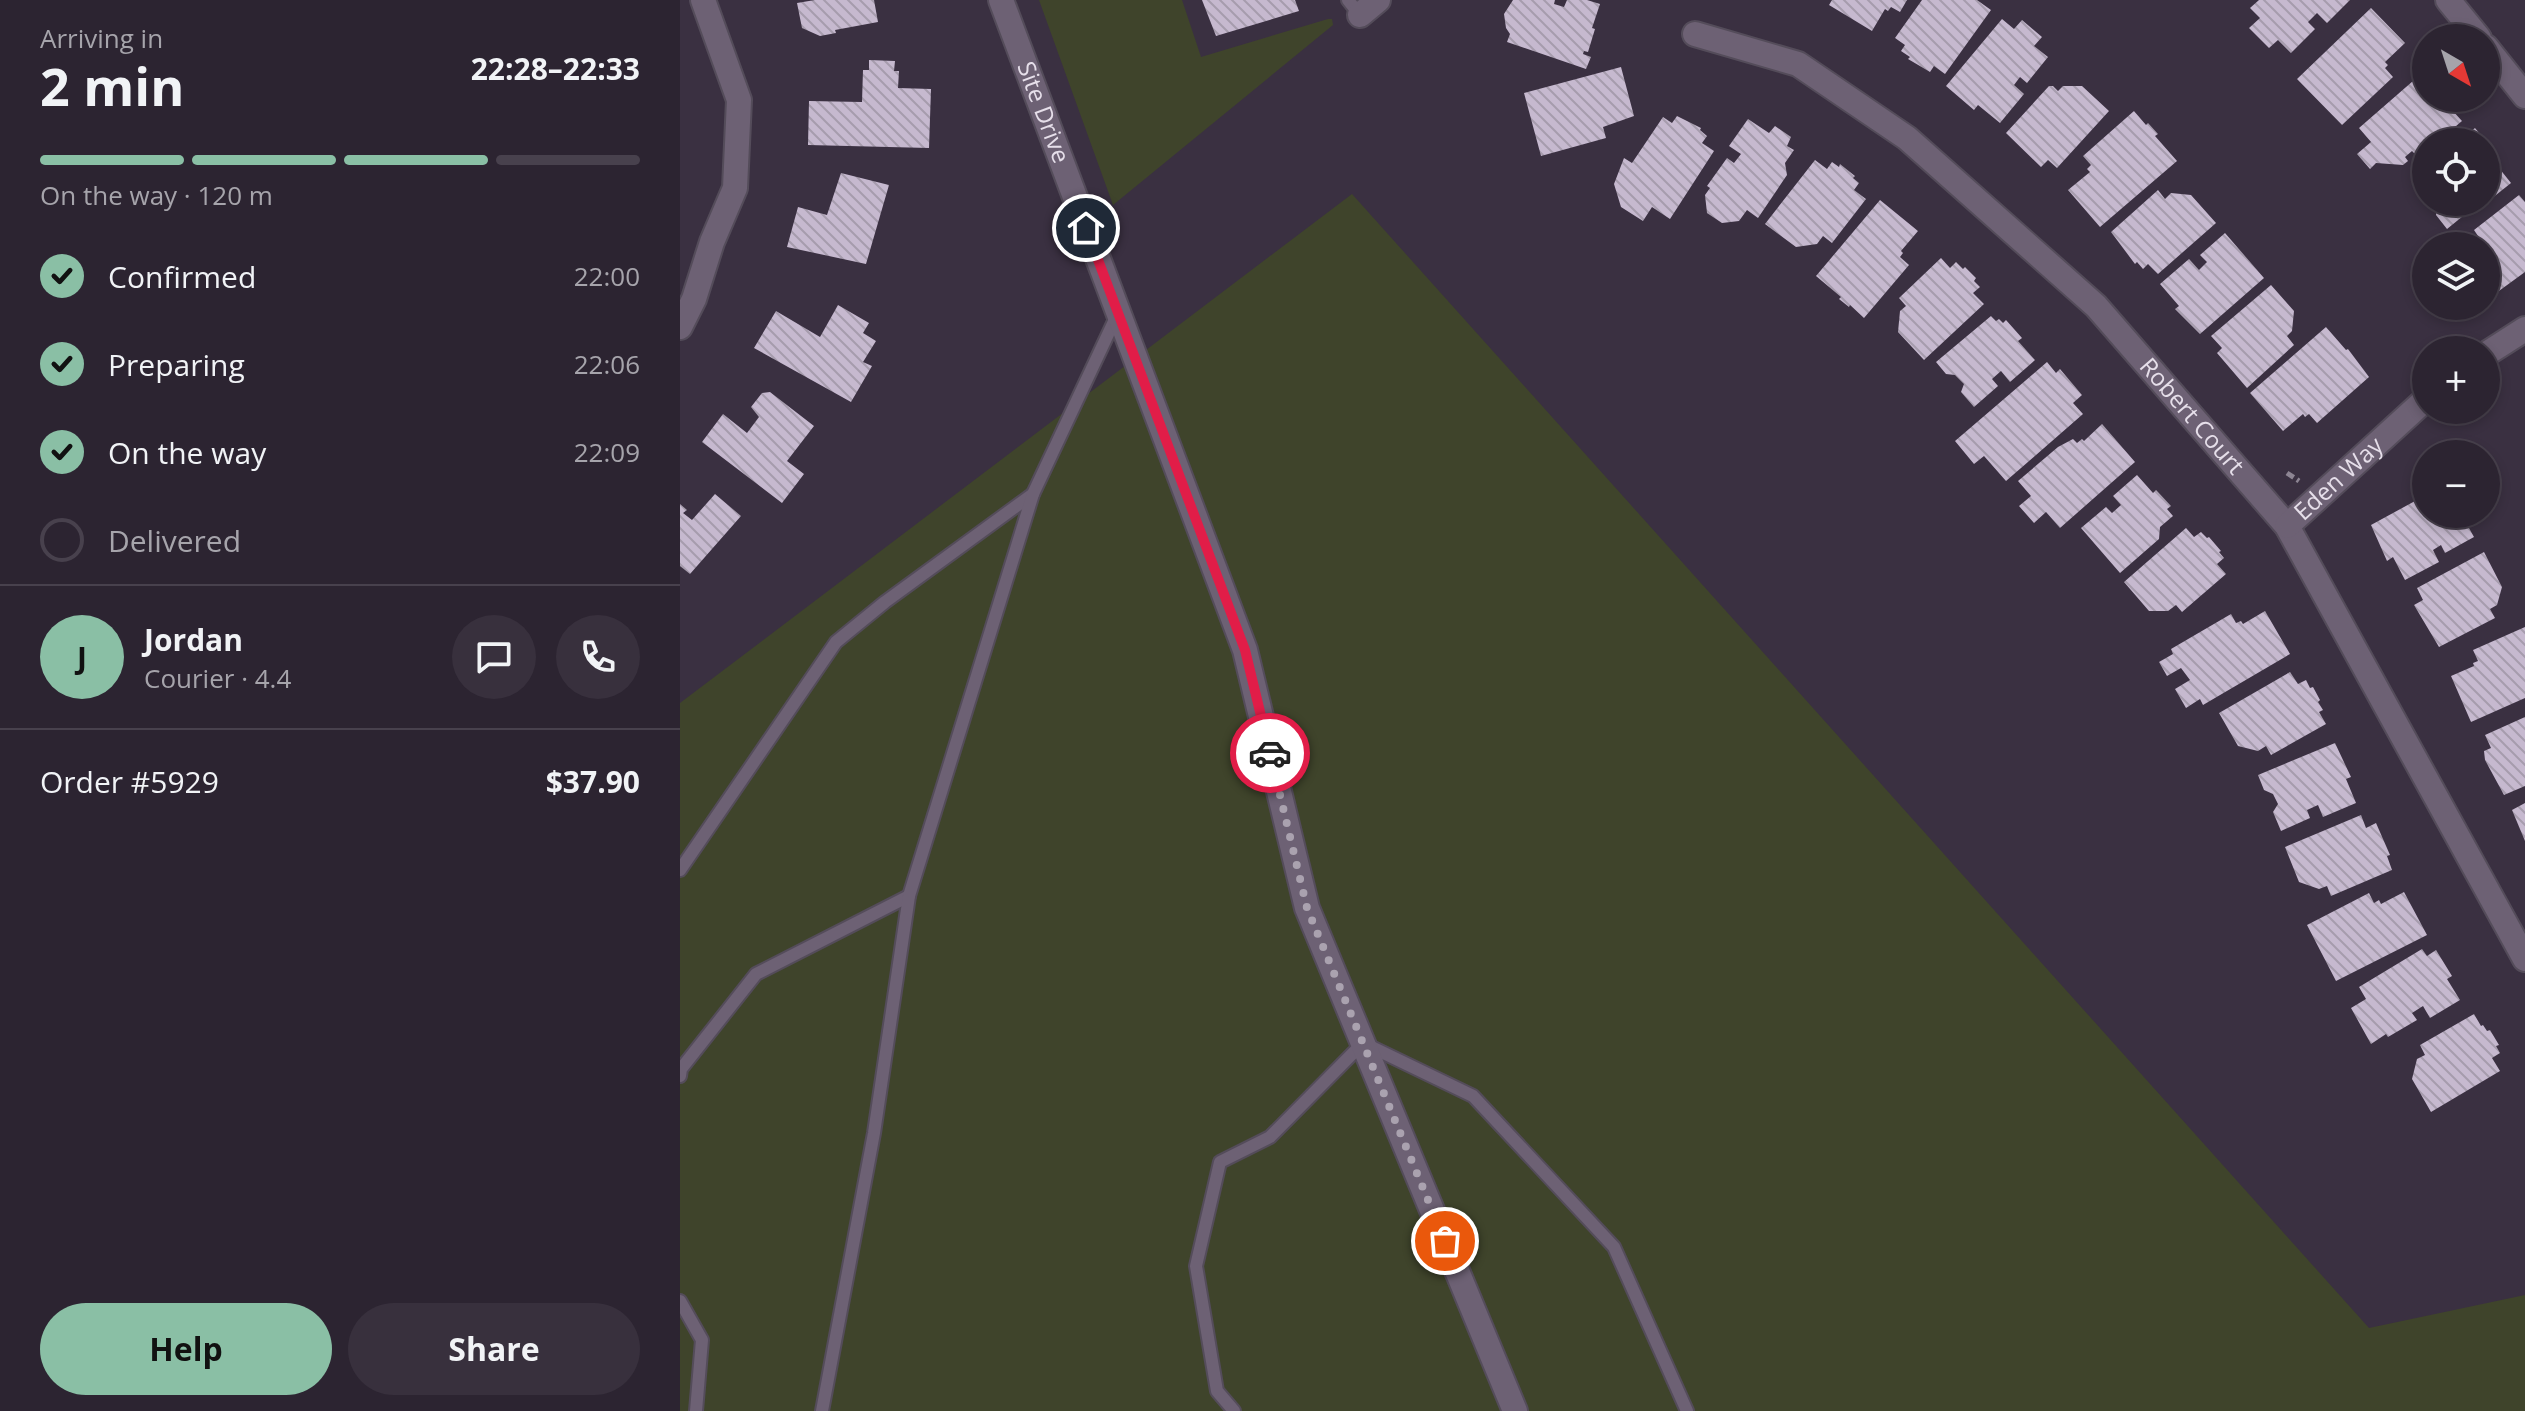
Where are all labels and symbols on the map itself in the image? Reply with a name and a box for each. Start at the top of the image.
north arrow [2412,24,2500,112]
street label: Site Drive [1010,56,1079,167]
pin [1052,194,1120,262]
street label: Robert Court [2133,350,2253,481]
street label: Eden Way [2286,428,2390,527]
courier [1230,713,1310,793]
pin [1411,1207,1479,1275]

